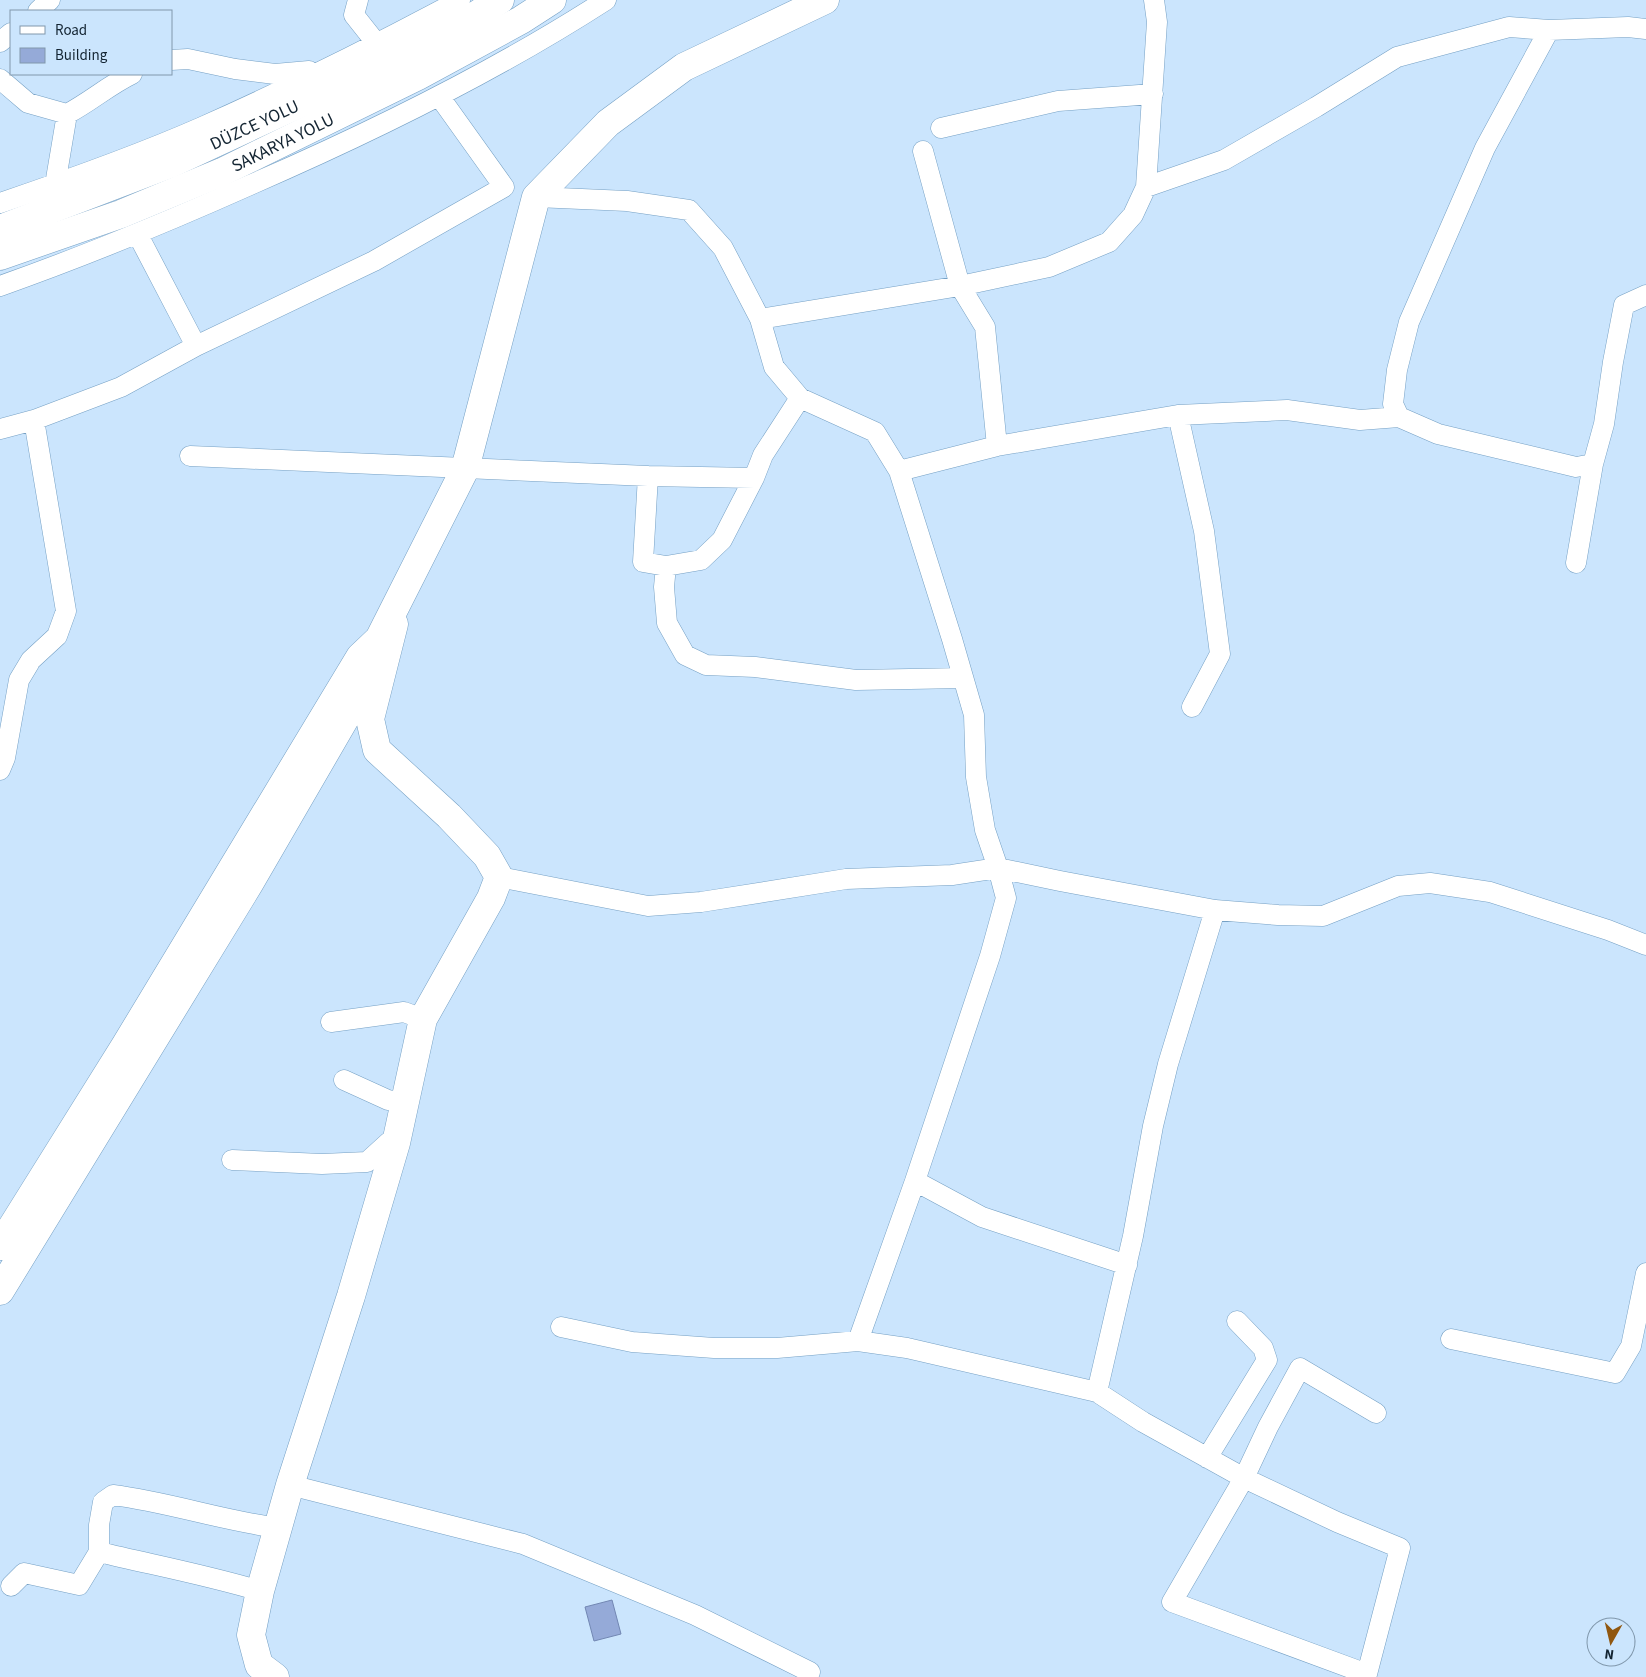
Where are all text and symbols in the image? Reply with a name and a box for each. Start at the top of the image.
legend [10,10,172,75]
text: Road [55,20,87,41]
text: Building [55,45,108,66]
street label: DÜZCE YOLU [206,94,303,157]
street label: SAKARYA YOLU [227,107,338,178]
north arrow [1586,1617,1636,1667]
text: N [1603,1643,1615,1664]

